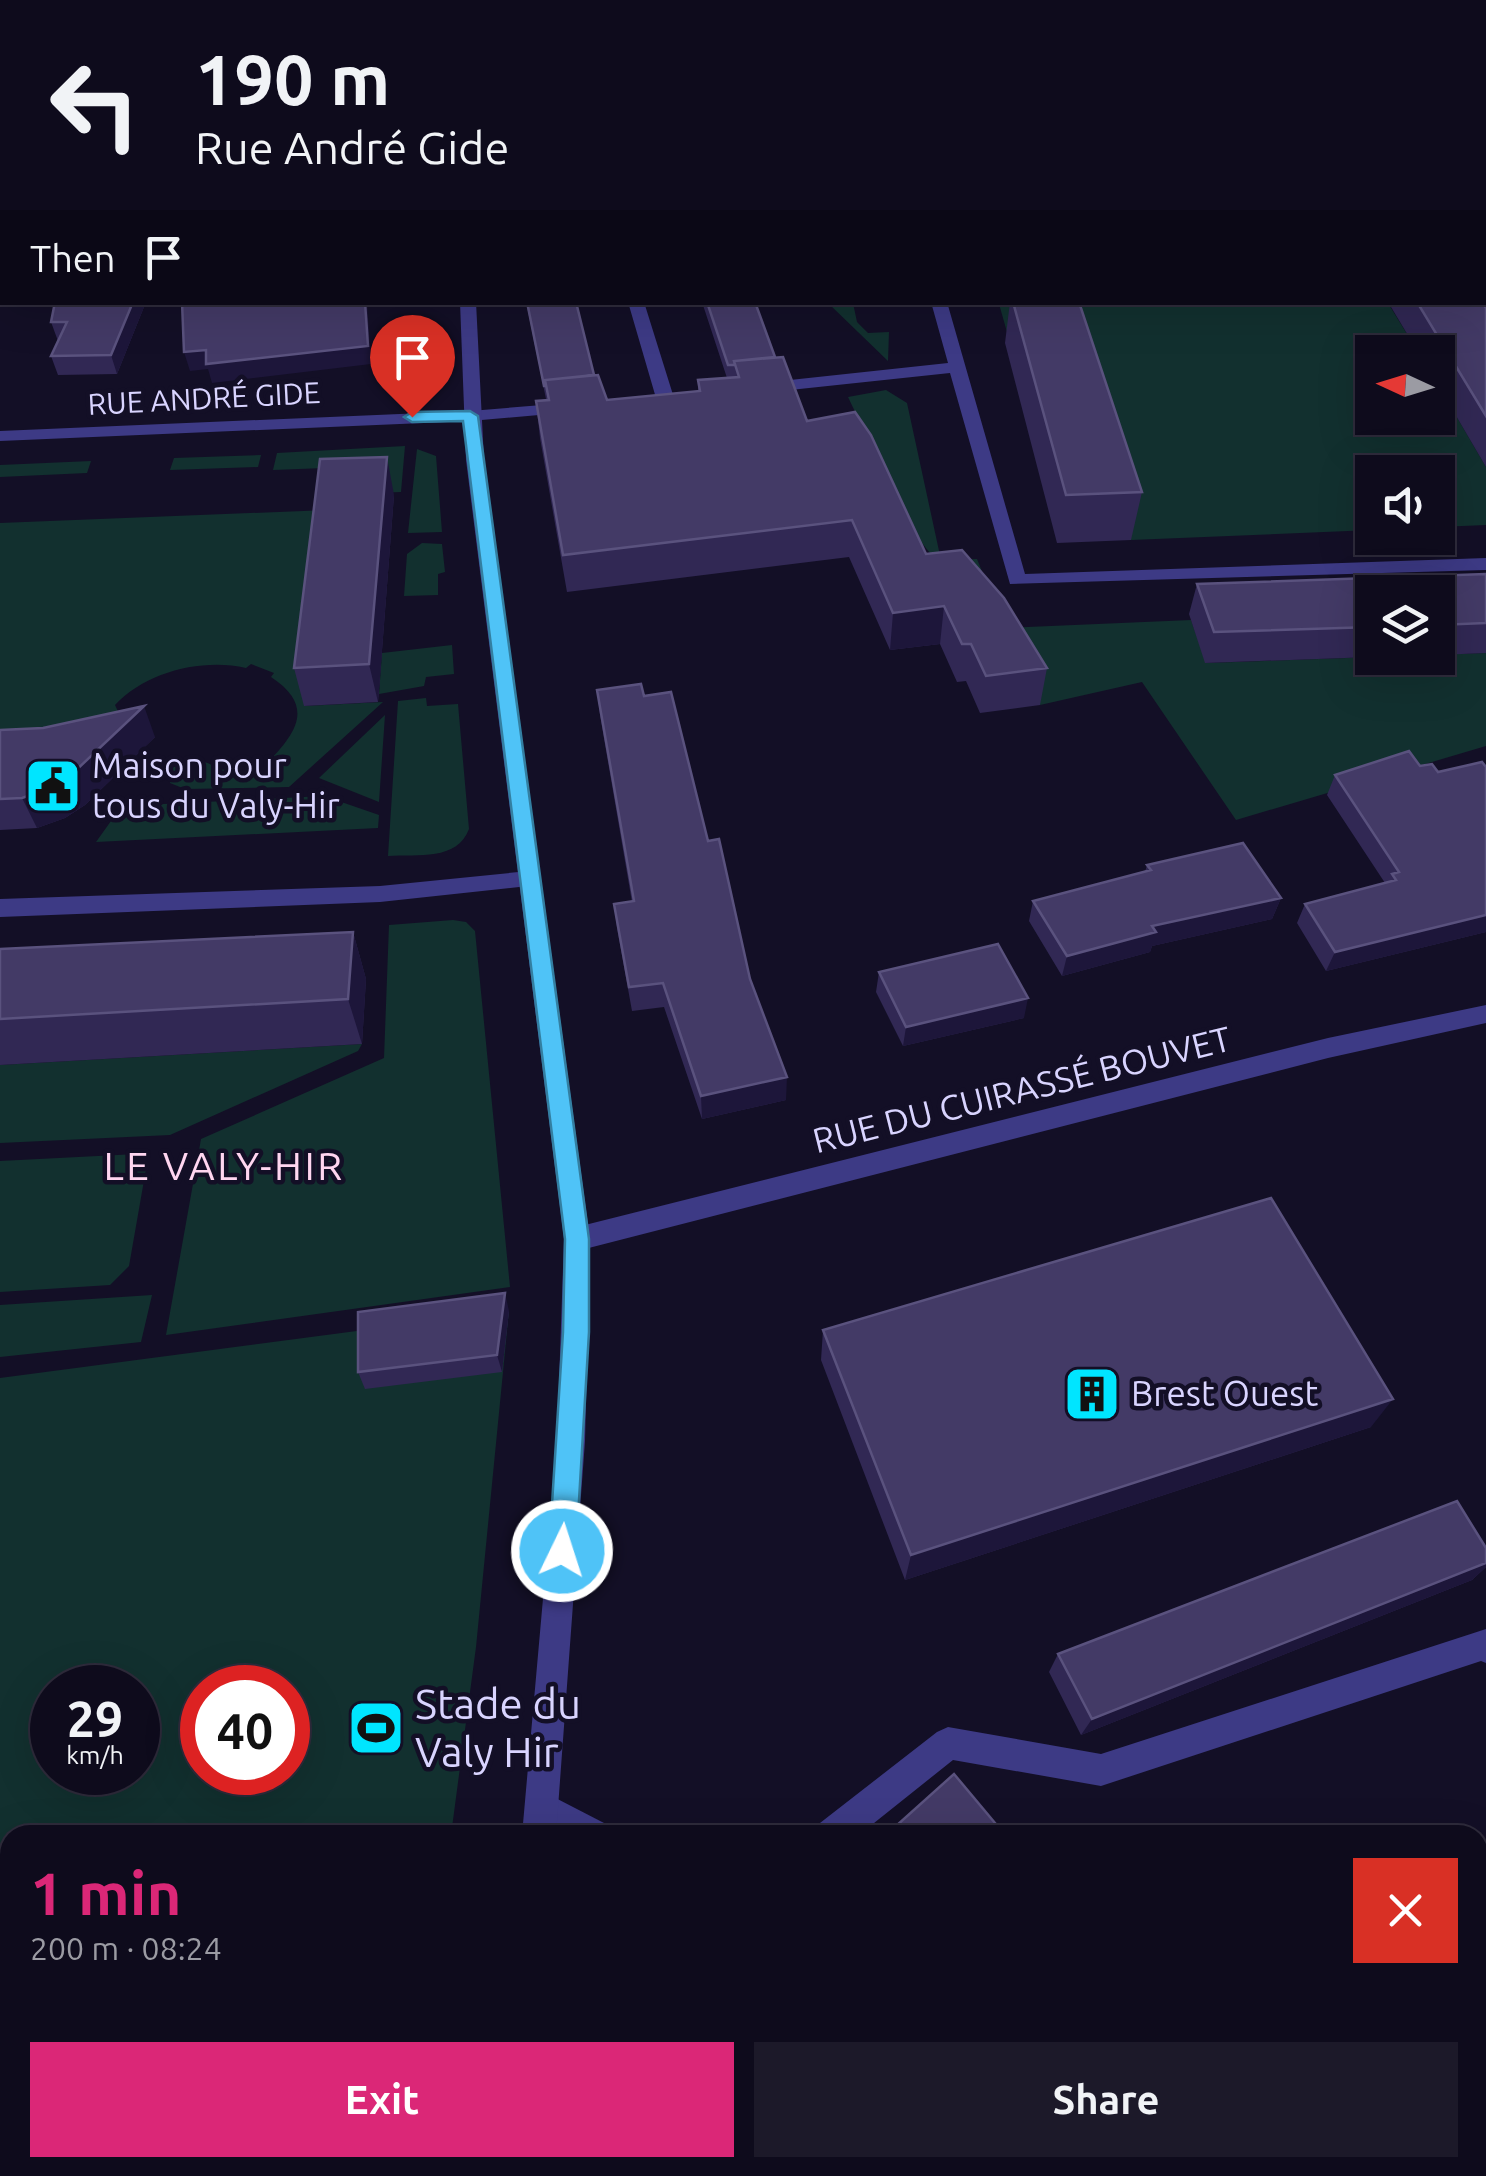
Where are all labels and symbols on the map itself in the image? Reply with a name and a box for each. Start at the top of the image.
pin [370,315,455,418]
north arrow [1355,335,1455,435]
street label: RUE ANDRÉ GIDE [87,374,321,421]
place label: Maison pour tous du Valy-Hir [92,745,340,825]
public building icon: Maison pour tous du Valy-Hir [23,756,83,816]
street label: RUE DU CUIRASSÉ BOUVET [808,1017,1235,1160]
district label: LE VALY-HIR [103,1143,345,1188]
building icon: Brest Ouest [1062,1364,1122,1424]
place label: Brest Ouest [1131,1373,1318,1413]
position arrow [510,1499,614,1603]
speed limit sign: 40 [180,1665,310,1795]
place label: Stade du Valy Hir [415,1680,581,1775]
sports icon: Stade du Valy Hir [346,1698,406,1758]

